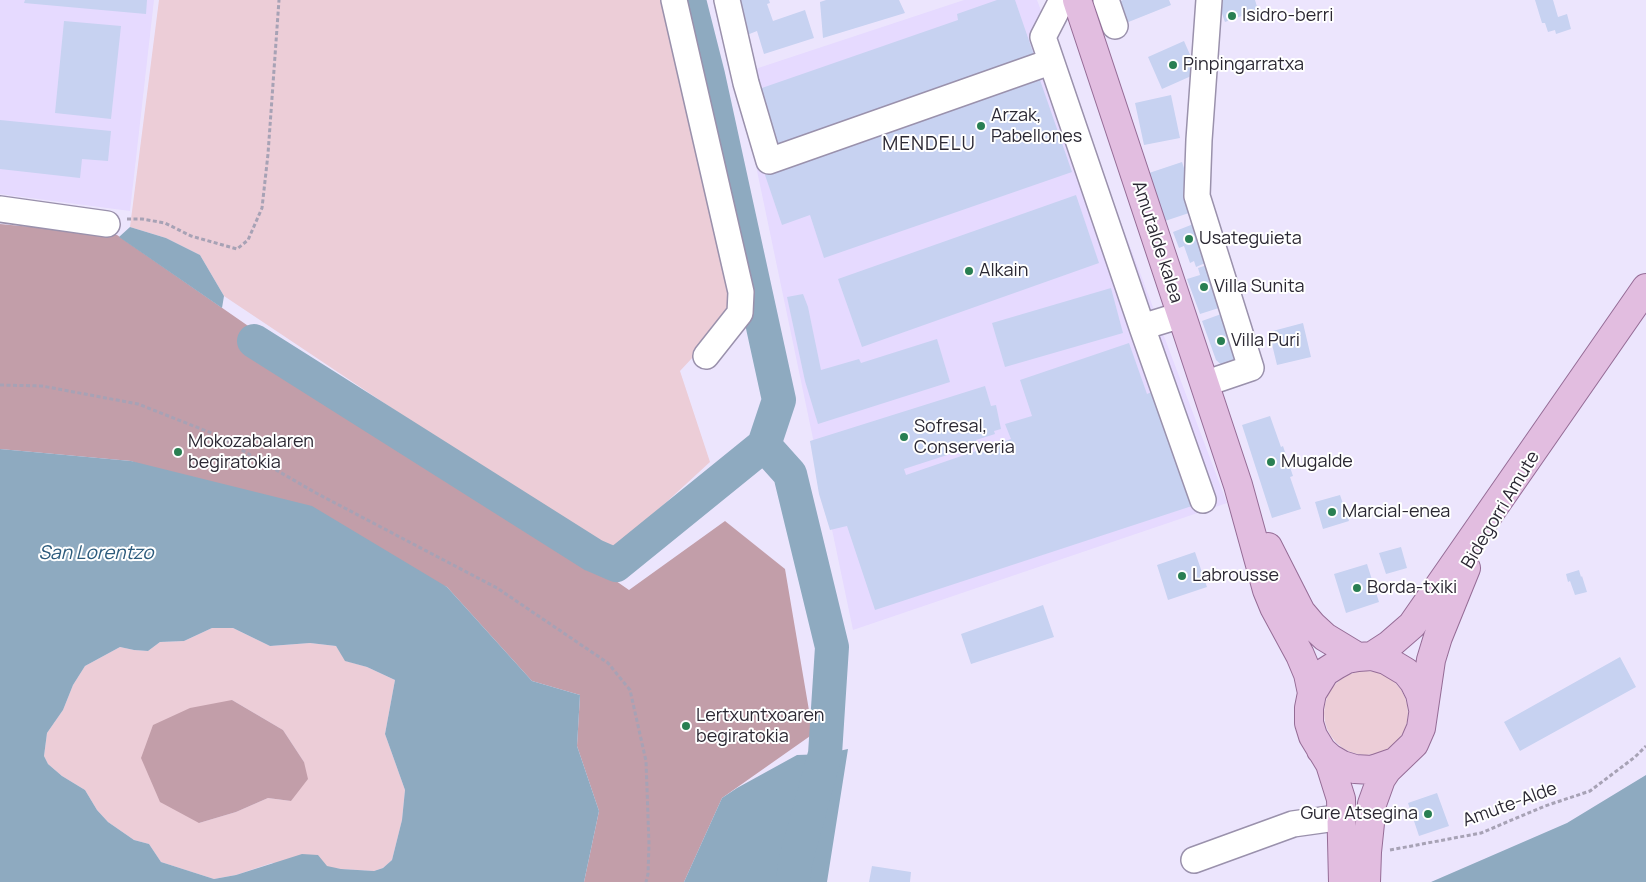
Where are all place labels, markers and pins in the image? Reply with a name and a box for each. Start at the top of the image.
place label: Isidro-berri [1242,5,1333,27]
marker: Isidro-berri [1226,10,1238,22]
place label: Pinpingarratxa [1183,54,1304,76]
marker: Pinpingarratxa [1167,59,1179,71]
place label: Arzak, Pabellones [991,105,1082,148]
marker: Arzak, Pabellones [975,120,987,132]
place label: Usateguieta [1199,228,1302,250]
marker: Usateguieta [1183,233,1195,245]
place label: Alkain [979,260,1028,282]
marker: Alkain [963,265,975,277]
place label: Villa Sunita [1214,276,1305,298]
marker: Villa Sunita [1198,281,1210,293]
place label: Villa Puri [1231,330,1300,352]
marker: Villa Puri [1215,335,1227,347]
place label: Sofresal, Conserveria [914,416,1015,458]
place label: Mokozabalaren begiratokia [188,431,314,474]
marker: Sofresal, Conserveria [898,431,910,443]
marker: Mokozabalaren begiratokia [172,446,184,458]
place label: Mugalde [1281,451,1353,473]
marker: Mugalde [1265,456,1277,468]
place label: Marcial-enea [1342,501,1450,523]
marker: Marcial-enea [1326,506,1338,518]
place label: Labrousse [1192,565,1279,587]
marker: Labrousse [1176,570,1188,582]
place label: Borda-txiki [1367,577,1457,599]
marker: Borda-txiki [1351,582,1363,594]
place label: Lertxuntxoaren begiratokia [696,705,825,748]
marker: Lertxuntxoaren begiratokia [680,720,692,732]
place label: Gure Atsegina [1300,803,1418,825]
marker: Gure Atsegina [1422,808,1434,820]

